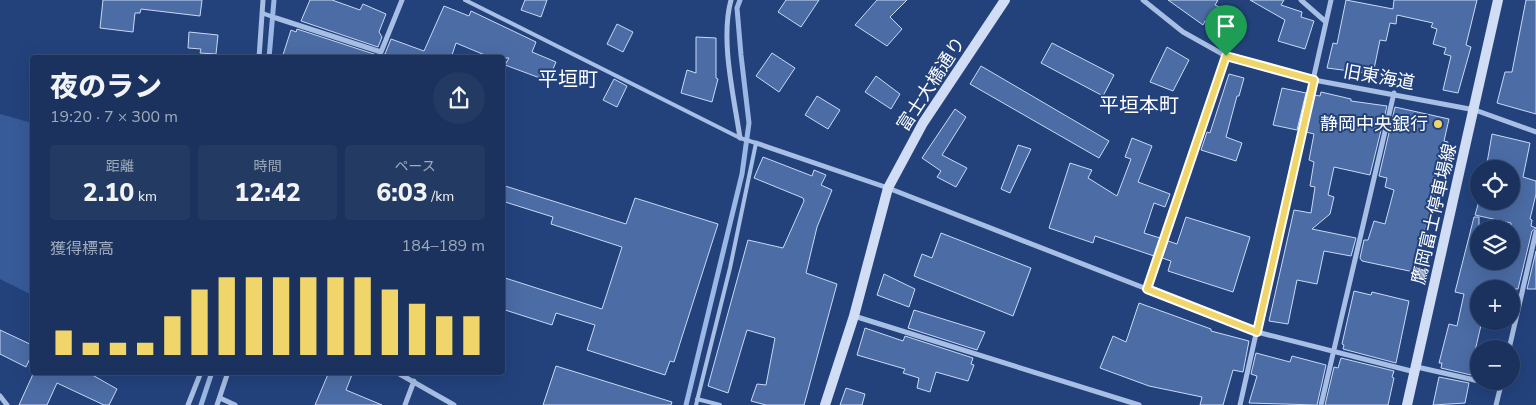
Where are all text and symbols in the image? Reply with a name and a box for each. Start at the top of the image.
pin [1205,5,1247,56]
icon: arrive [1212,12,1240,40]
street label: 富士大橋通り [892,32,970,136]
street label: 旧東海道 [1341,59,1417,95]
district label: 平垣町 [538,66,598,93]
text: 夜のラン [50,68,162,106]
button: share [433,72,485,124]
district label: 平垣本町 [1099,92,1179,119]
text: 19:20 · 7 × 300 m [50,106,178,128]
place label: 静岡中央銀行 [1320,112,1428,136]
marker: 静岡中央銀行 [1432,118,1444,130]
street label: 鷹岡富士停車場線 [1406,141,1462,287]
text: 距離 [106,157,134,176]
text: 時間 [253,157,281,176]
text: ペース [395,157,436,176]
map controls [1470,160,1520,390]
button: locate [1470,160,1520,210]
text: 2.10 [83,176,134,210]
text: 12:42 [234,176,301,210]
text: 6:03 [376,176,428,210]
text: km [134,187,157,206]
text: /km [428,187,454,206]
button: layers [1470,220,1520,270]
text: 184–189 m [402,235,485,257]
text: 獲得標高 [50,238,114,260]
button: + [1470,280,1520,330]
button: − [1470,340,1520,390]

